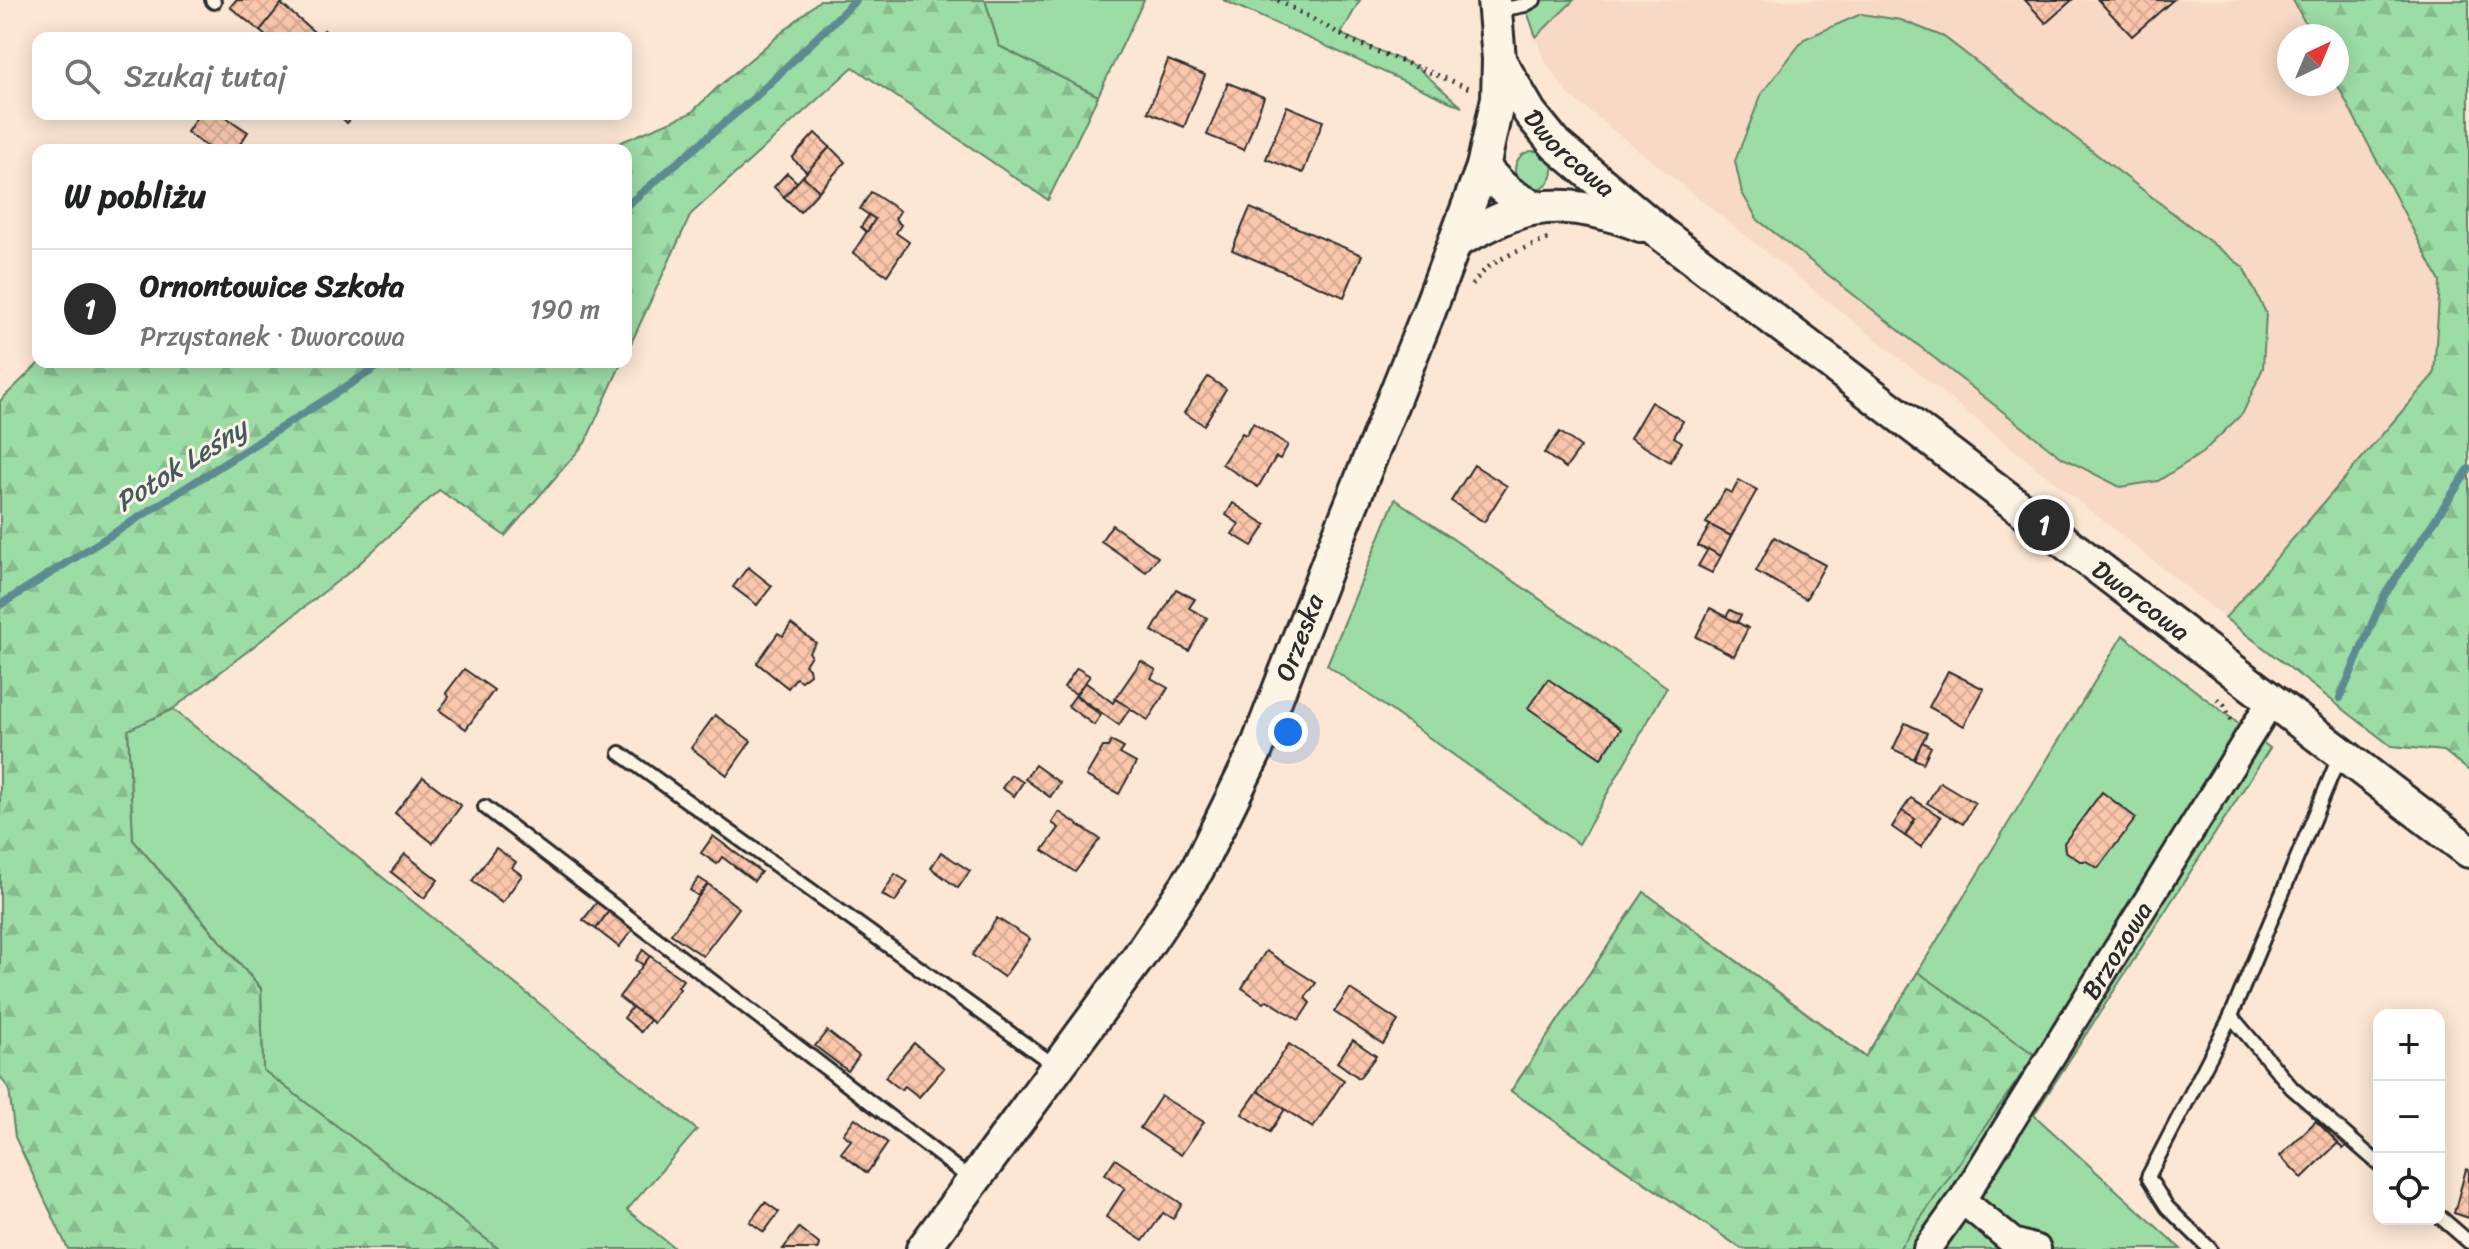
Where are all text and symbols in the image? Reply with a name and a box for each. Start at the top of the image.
north arrow [2277,24,2349,96]
search box [32,32,632,120]
text: Szukaj tutaj [124,49,287,103]
icon: search [60,54,104,98]
street label: Dworcowa [1512,98,1626,209]
text: W pobliżu [64,166,206,226]
text: Ornontowice Szkoła [140,259,404,313]
text: 1 [84,286,96,332]
text: 190 m [530,286,600,332]
text: Przystanek · Dworcowa [140,313,405,359]
water label: Potok Leśny [105,403,260,525]
pin: 1 [2018,495,2070,555]
street label: Dworcowa [2081,547,2200,653]
street label: Orzeska [1261,586,1337,688]
your location [1268,712,1308,752]
street label: Brzozowa [2068,892,2165,1009]
map controls [2373,1009,2445,1225]
button: + [2373,1009,2445,1081]
button: − [2373,1081,2445,1153]
button: locate [2373,1153,2445,1225]

